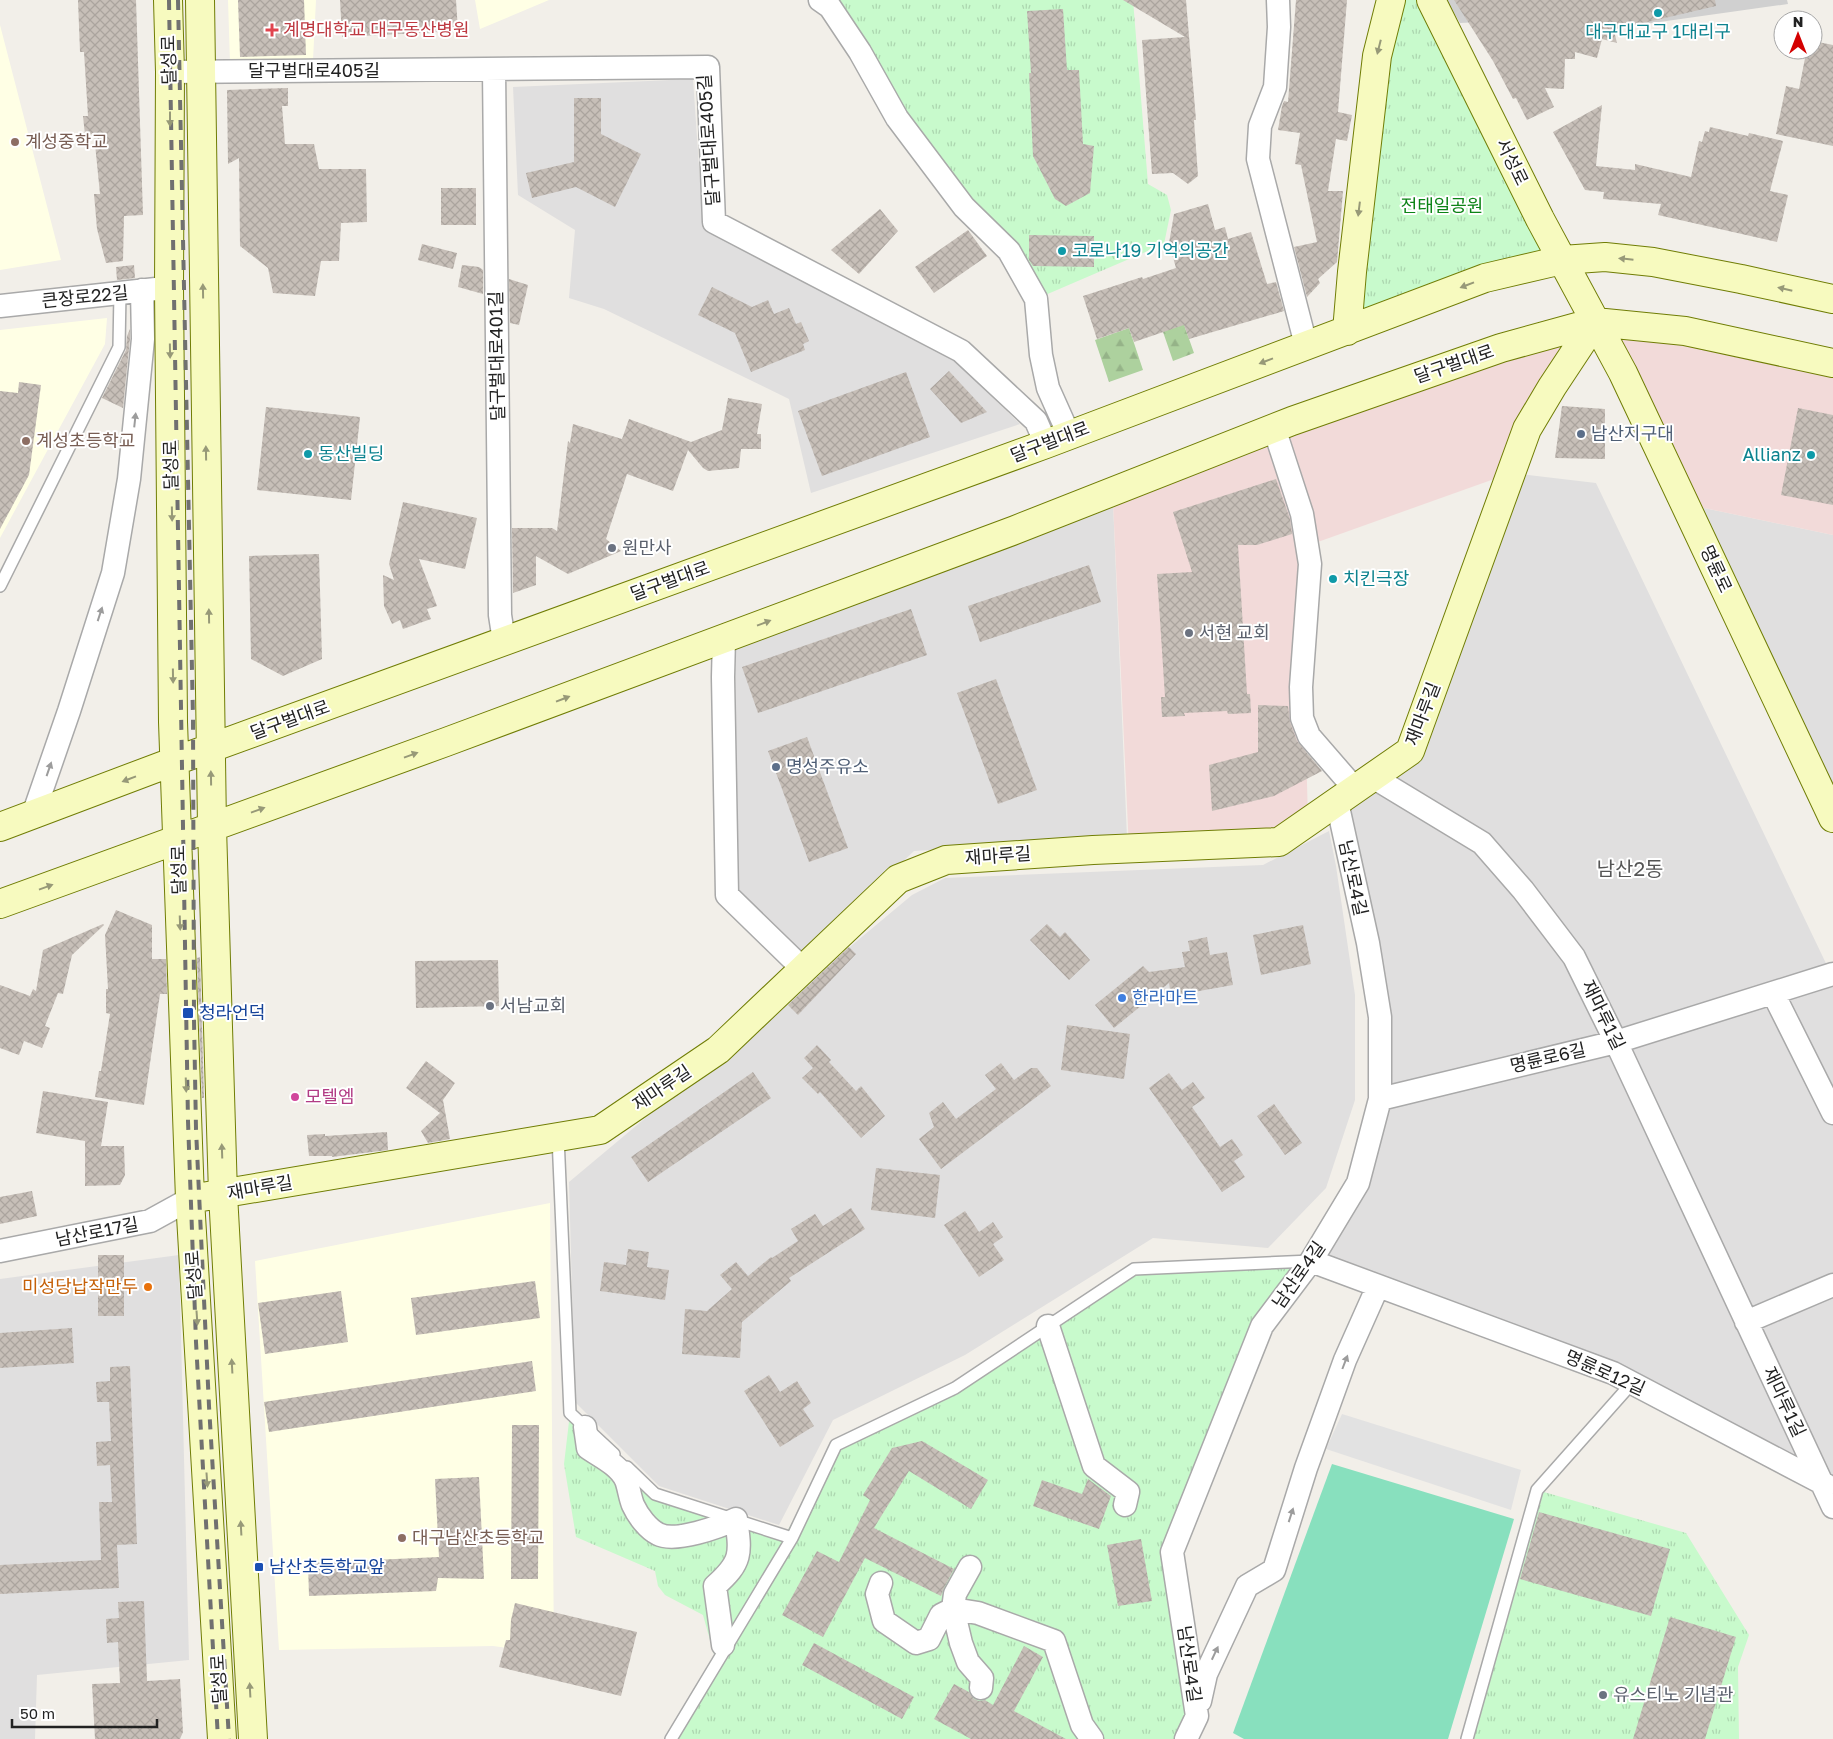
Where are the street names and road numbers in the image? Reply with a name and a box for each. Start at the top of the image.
street label: 달성로 [157,35,179,85]
street label: 달구벌대로405길 [248,59,380,81]
street label: 달구벌대로405길 [692,73,724,207]
street label: 서성로 [1492,134,1534,189]
street label: 큰장로22길 [40,281,129,311]
street label: 달구벌대로401길 [484,291,508,421]
street label: 달구벌대로 [1411,339,1496,387]
street label: 달구벌대로 [1007,416,1092,466]
street label: 달성로 [159,440,181,490]
street label: 명륜로 [1696,541,1737,596]
street label: 달구벌대로 [627,556,712,605]
street label: 재마루길 [1400,679,1444,749]
street label: 달구벌대로 [247,695,332,744]
street label: 남산로4길 [1335,838,1373,918]
street label: 재마루길 [964,842,1032,868]
street label: 달성로 [167,845,189,895]
street label: 재마루1길 [1578,976,1630,1053]
street label: 명륜로6길 [1508,1038,1588,1076]
street label: 재마루길 [628,1060,695,1115]
street label: 재마루길 [225,1170,294,1204]
street label: 남산로17길 [53,1212,140,1250]
street label: 남산로4길 [1267,1236,1329,1312]
street label: 달성로 [180,1250,206,1301]
street label: 명륜로12길 [1562,1345,1649,1400]
street label: 재마루1길 [1759,1363,1811,1440]
street label: 남산로4길 [1174,1624,1206,1704]
street label: 달성로 [206,1654,230,1704]

